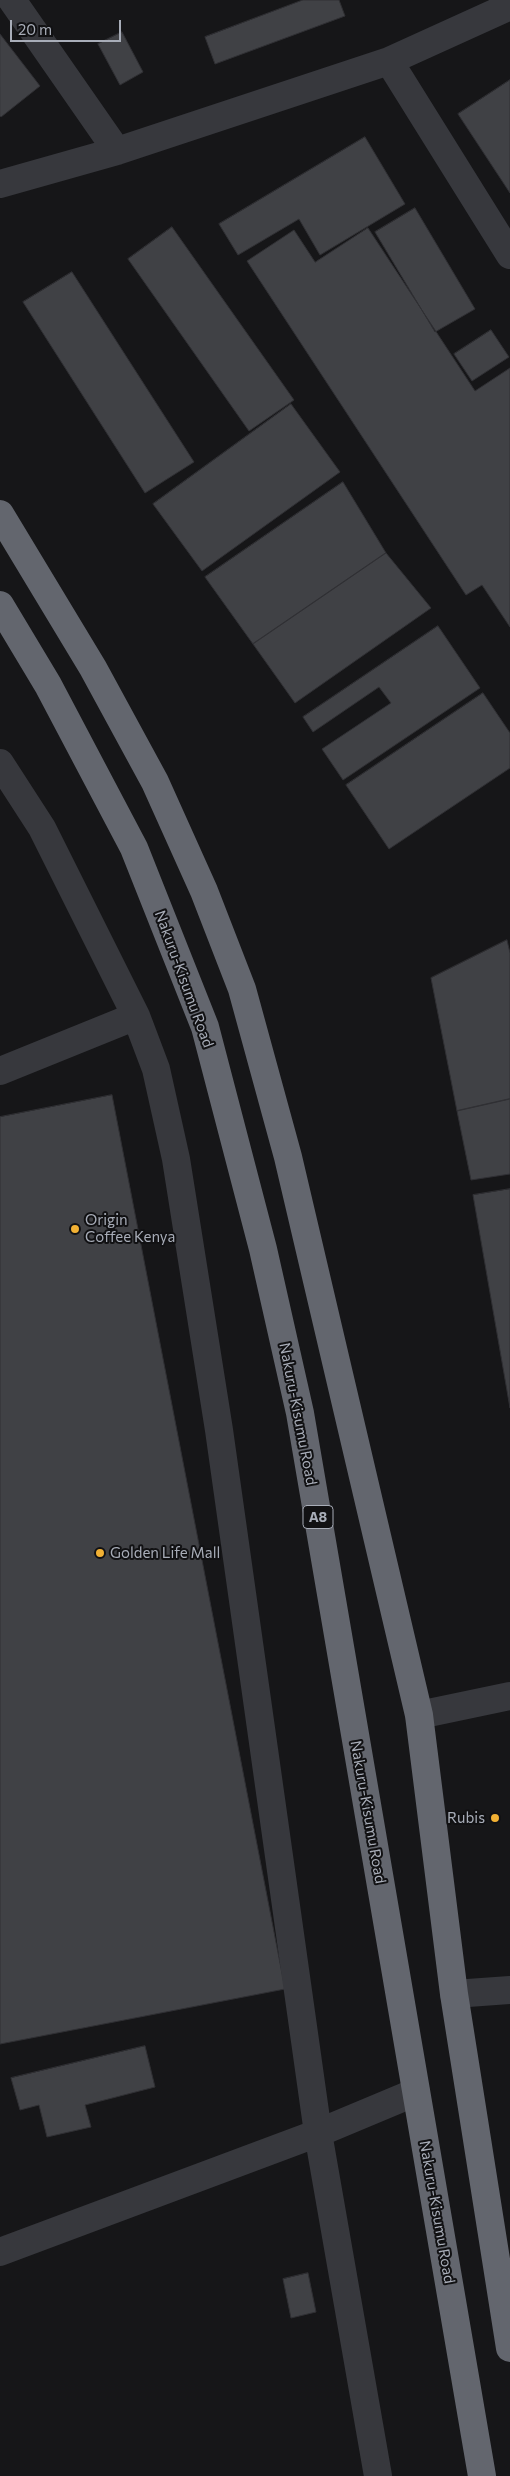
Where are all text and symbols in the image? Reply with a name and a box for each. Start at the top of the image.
scale bar [12,10,124,42]
text: 20 m [18,20,52,38]
street label: Nakuru-Kisumu Road [151,908,217,1050]
place label: Origin Coffee Kenya [85,1211,175,1246]
marker: Origin Coffee Kenya [69,1223,81,1235]
street label: Nakuru-Kisumu Road [275,1341,321,1487]
road number: A8 [303,1505,333,1528]
place label: Golden Life Mall [110,1544,220,1562]
marker: Golden Life Mall [94,1547,106,1559]
street label: Nakuru-Kisumu Road [347,1739,389,1885]
place label: Rubis [447,1809,485,1827]
marker: Rubis [489,1812,501,1824]
street label: Nakuru-Kisumu Road [416,2139,458,2285]

